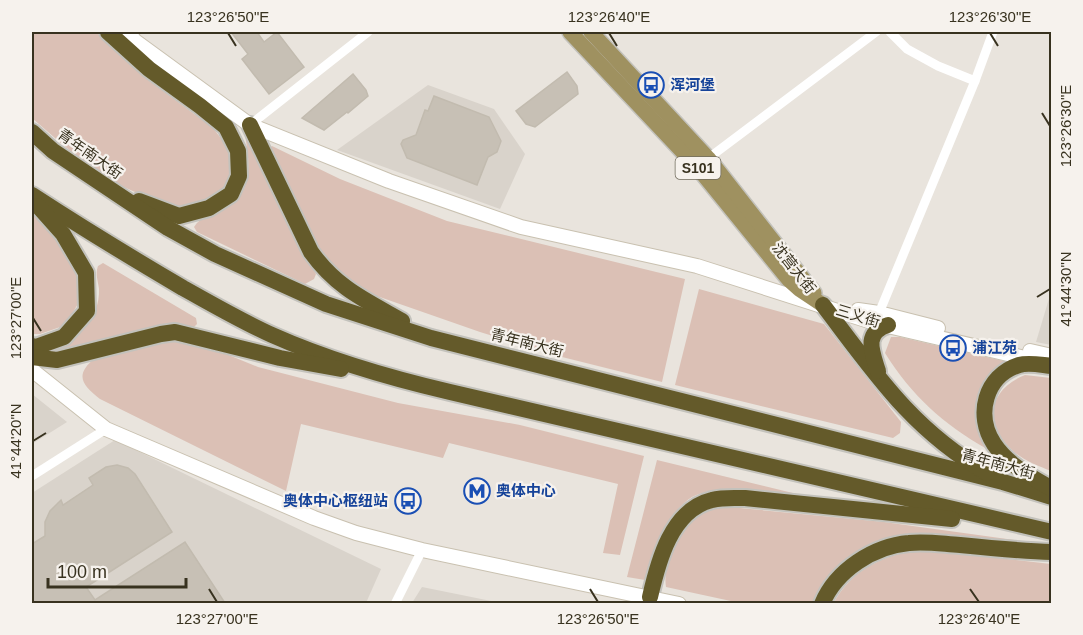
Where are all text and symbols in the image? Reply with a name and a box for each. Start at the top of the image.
text: 123°26'50"E [187,8,269,25]
text: 123°26'40"E [568,8,650,25]
text: 123°26'30"E [949,8,1031,25]
bus stop icon: 浑河堡 [636,70,666,100]
place label: 浑河堡 [670,76,715,93]
text: 123°26'30"E [1057,85,1074,167]
street label: 青年南大街 [55,125,126,182]
road number: S101 [676,157,720,179]
street label: 沈营大街 [769,239,820,297]
text: 41°44'30"N [1057,251,1074,327]
text: 123°27'00"E [7,277,24,359]
street label: 三义街 [834,301,882,330]
street label: 青年南大街 [489,325,566,360]
bus stop icon: 浦江苑 [938,333,968,363]
place label: 浦江苑 [972,339,1017,356]
text: 41°44'20"N [7,403,24,479]
street label: 青年南大街 [960,446,1037,481]
metro station icon: 奥体中心 [462,476,492,506]
place label: 奥体中心 [496,482,556,499]
bus stop icon: 奥体中心枢纽站 [393,486,423,516]
place label: 奥体中心枢纽站 [283,492,388,509]
scale bar [48,551,186,589]
text: 100 m [57,562,107,582]
text: 123°27'00"E [176,610,258,627]
text: 123°26'50"E [557,610,639,627]
text: 123°26'40"E [938,610,1020,627]

